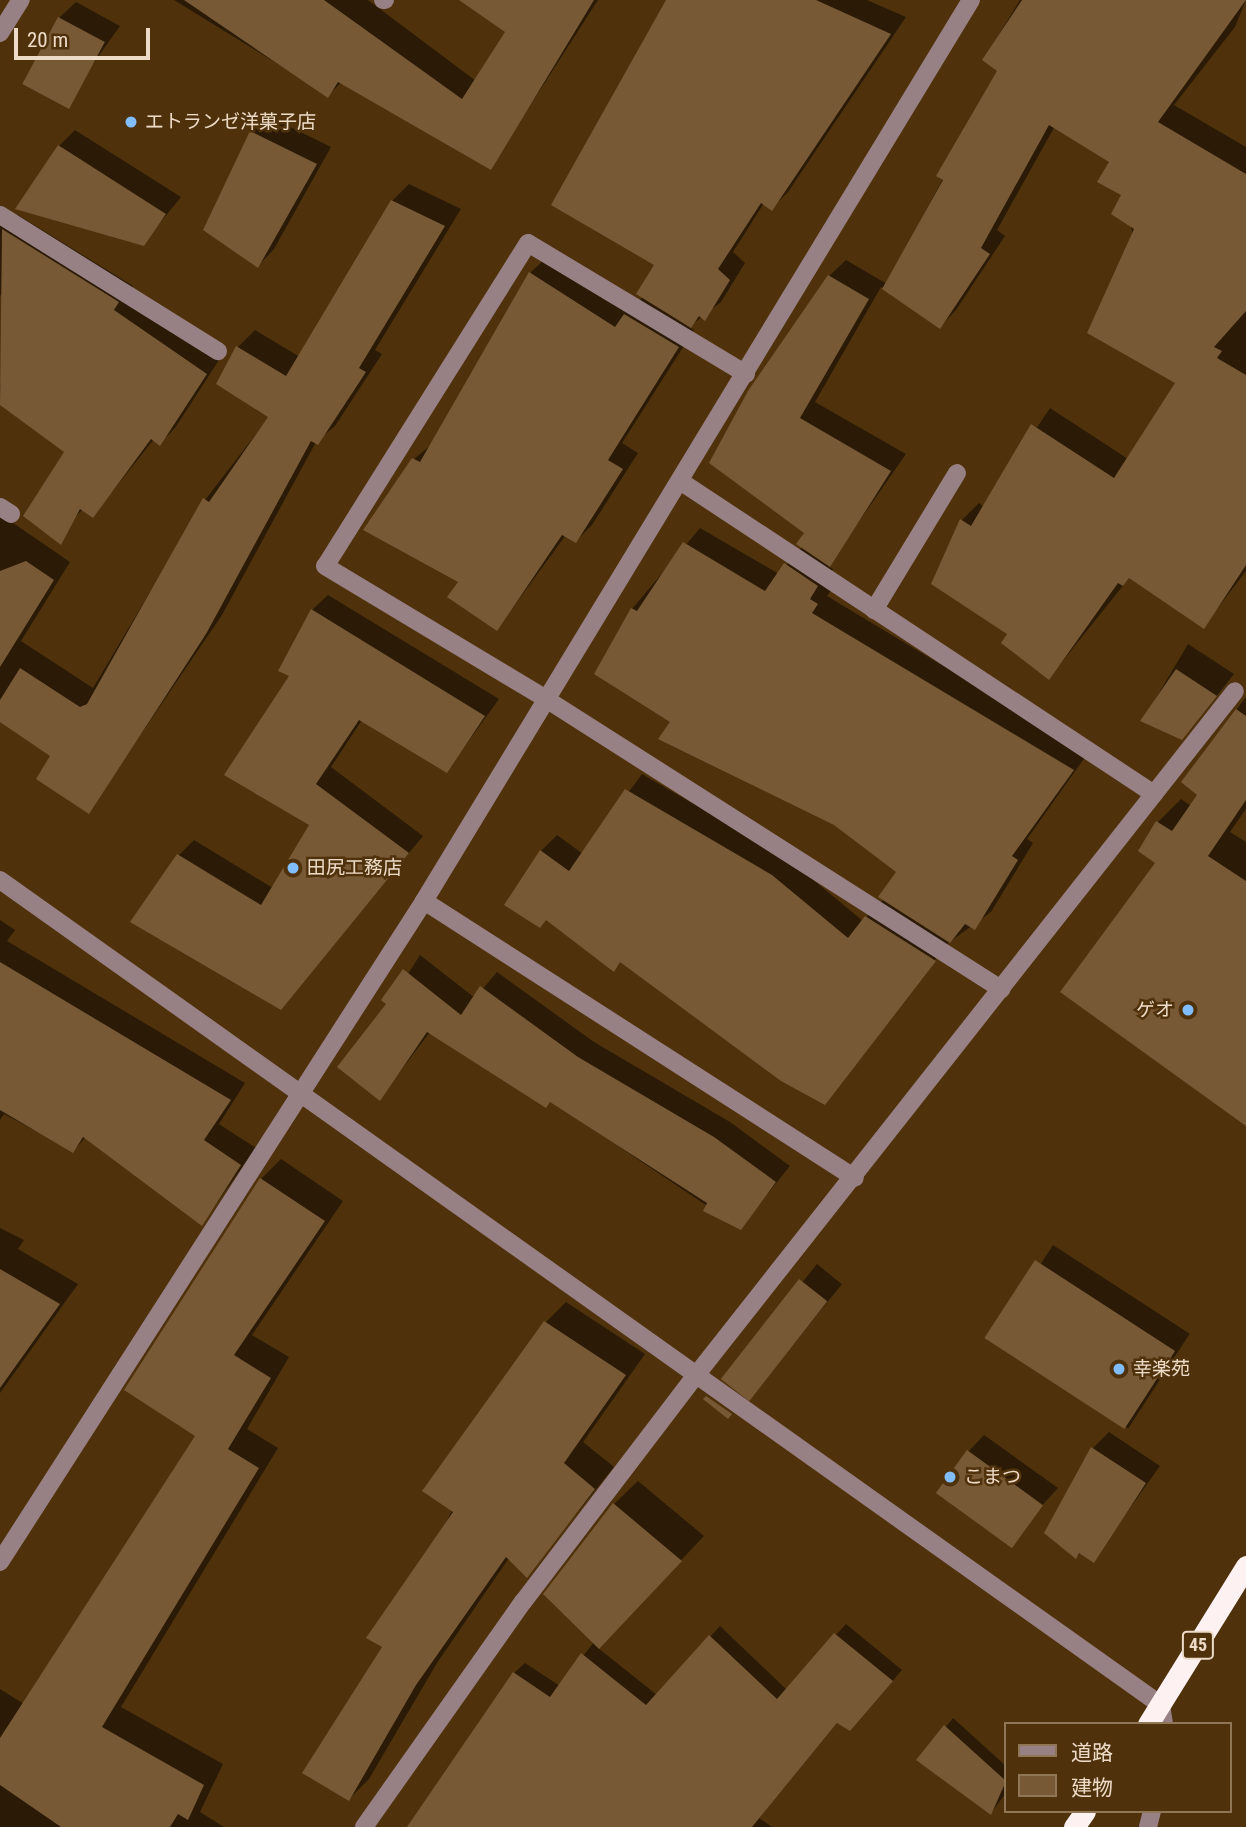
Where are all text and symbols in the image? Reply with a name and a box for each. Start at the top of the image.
scale bar [18,14,154,58]
text: 20 m [27,28,68,52]
place label: エトランゼ洋菓子店 [145,111,316,133]
marker: エトランゼ洋菓子店 [123,114,139,130]
place label: 田尻工務店 [307,857,402,879]
marker: 田尻工務店 [285,860,301,876]
place label: ゲオ [1136,999,1174,1021]
marker: ゲオ [1180,1002,1196,1018]
place label: 幸楽苑 [1133,1358,1190,1380]
marker: 幸楽苑 [1111,1361,1127,1377]
place label: こまつ [964,1466,1021,1488]
marker: こまつ [942,1469,958,1485]
road number: 45 [1180,1630,1216,1660]
legend [1004,1722,1232,1813]
text: 道路 [1071,1741,1113,1765]
text: 建物 [1071,1776,1113,1800]

